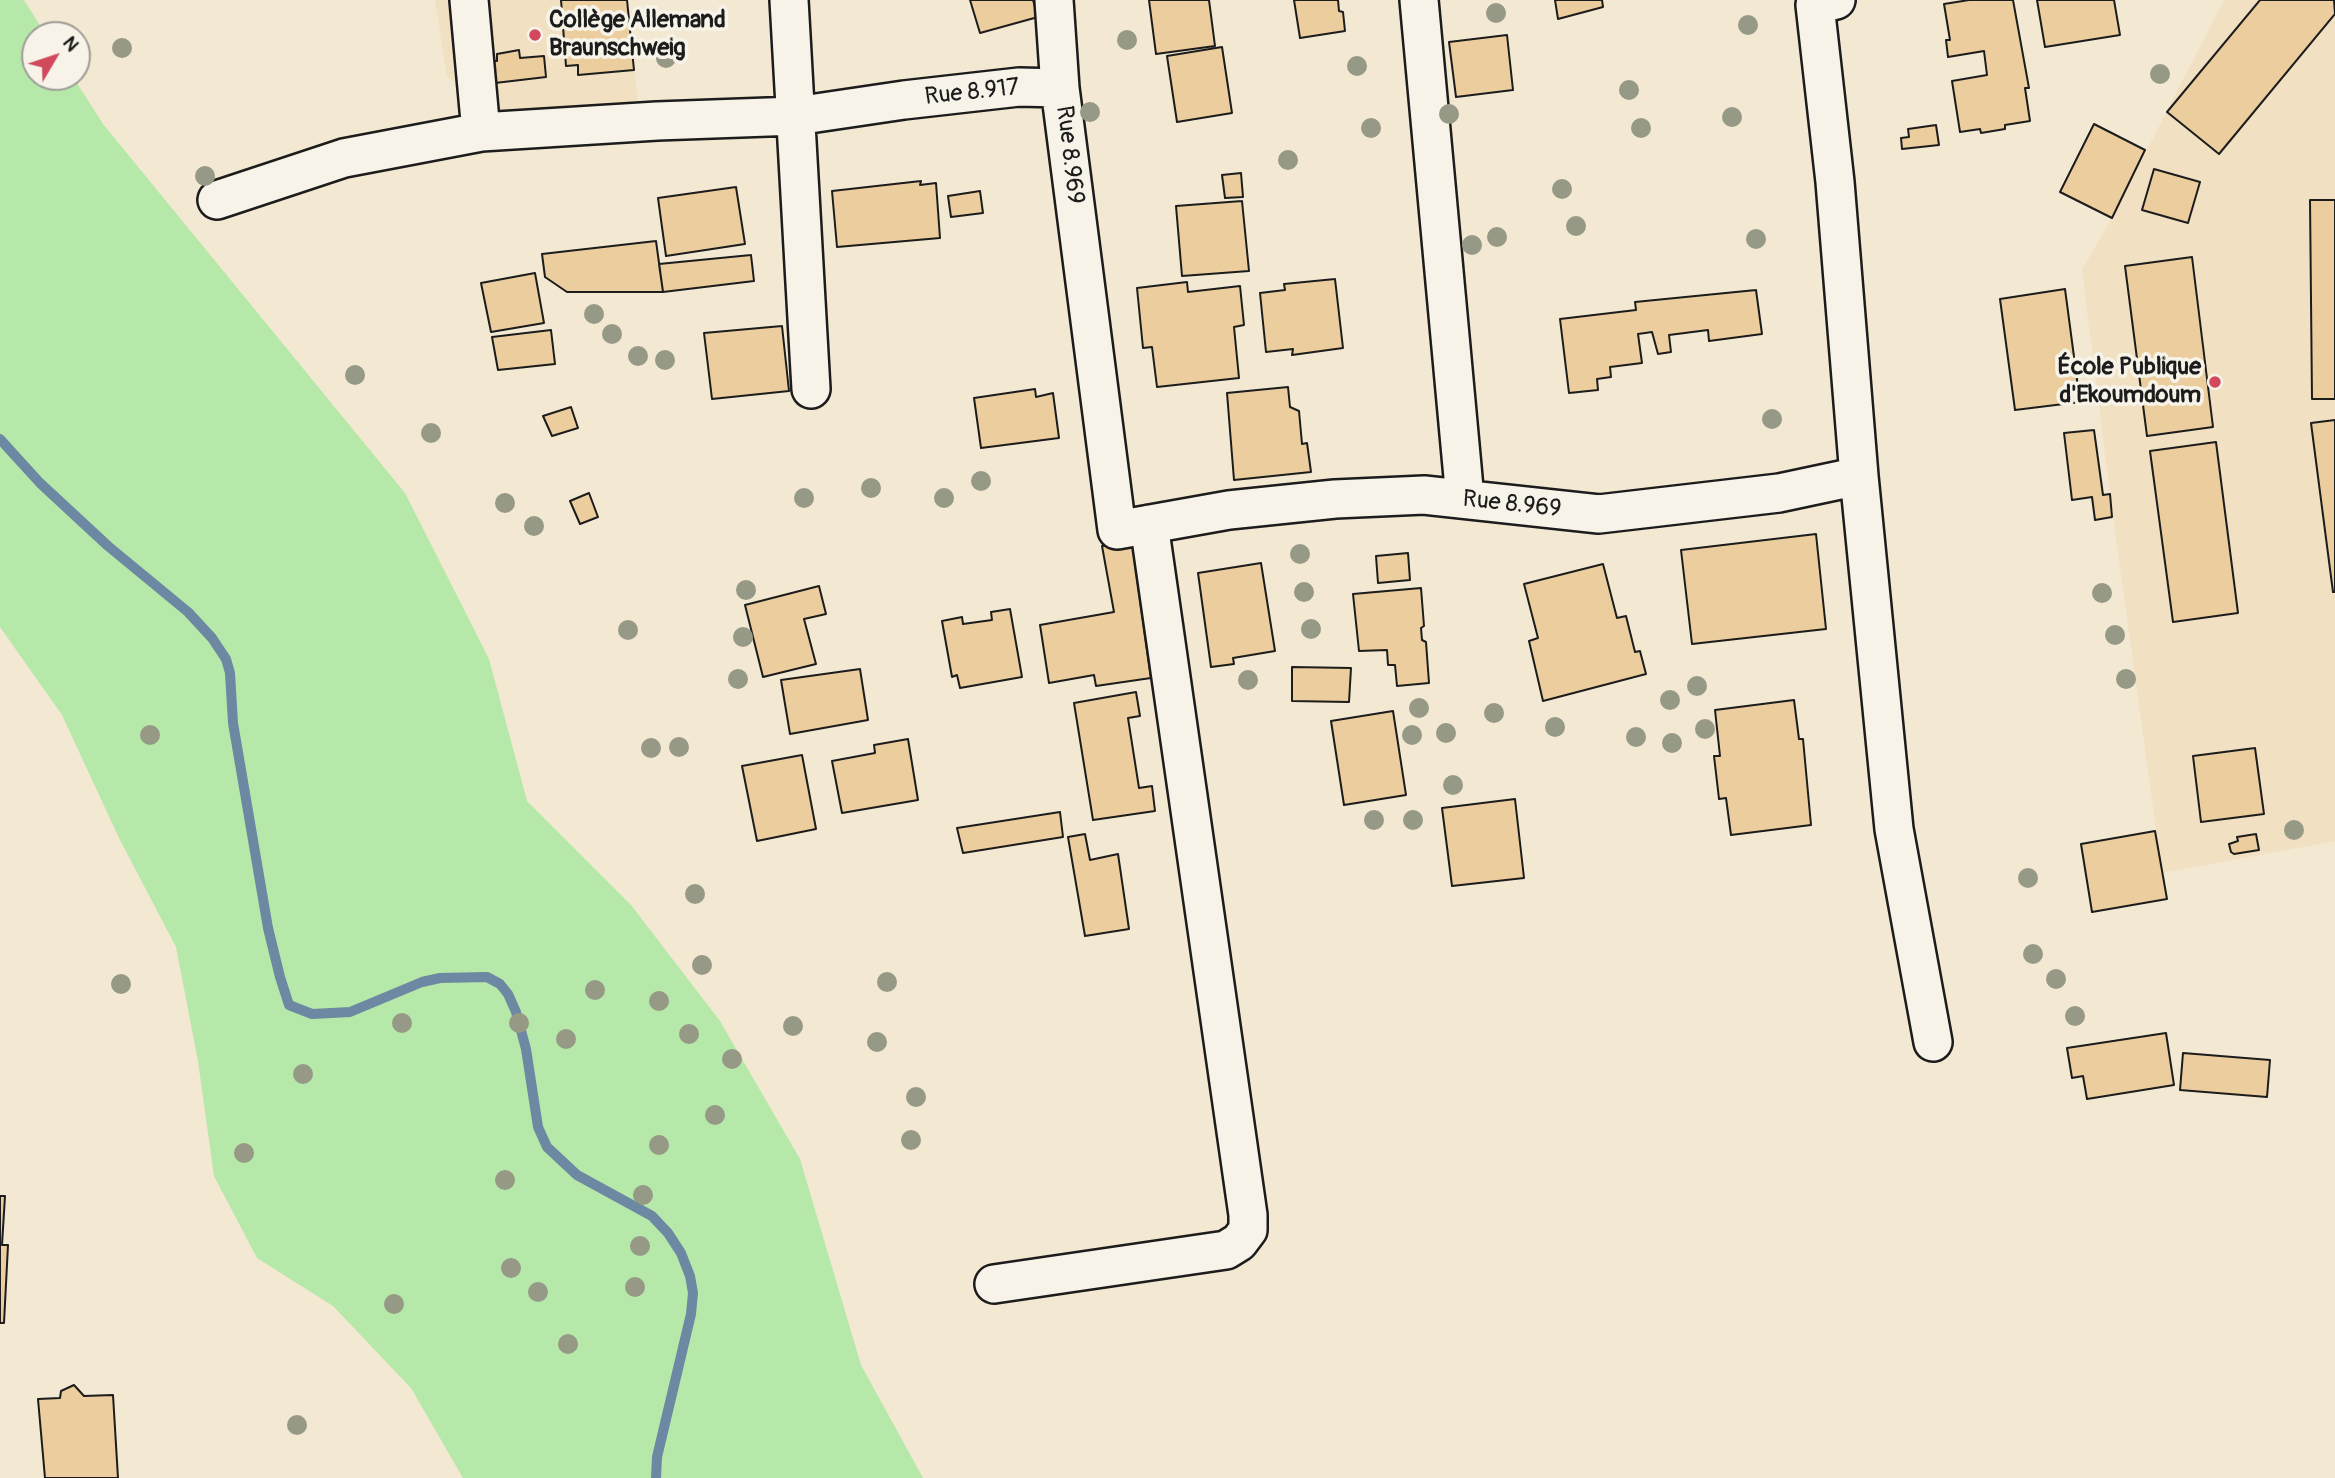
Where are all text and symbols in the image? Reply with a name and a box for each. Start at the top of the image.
place label: Collège Allemand Braunschweig [549,7,726,63]
north arrow [21,21,91,91]
marker: Collège Allemand Braunschweig [527,27,543,43]
text: N [57,31,84,57]
street label: Rue 8.917 [923,74,1021,112]
street label: Rue 8.969 [1049,104,1089,206]
place label: École Publique d'Ekoumdoum [2058,354,2201,410]
marker: École Publique d'Ekoumdoum [2207,374,2223,390]
street label: Rue 8.969 [1461,486,1563,524]

